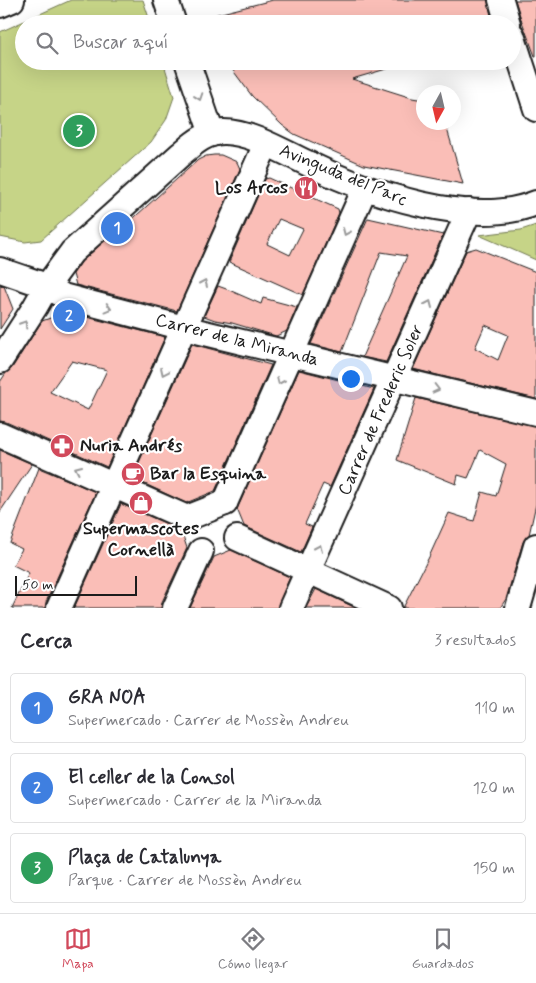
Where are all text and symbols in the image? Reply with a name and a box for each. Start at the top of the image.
search box [15,15,521,70]
icon: search [33,29,61,57]
text: Buscar aquí [73,30,168,55]
north arrow [416,85,461,130]
one-way arrow [193,93,203,101]
pin: 3 [63,112,95,150]
street label: Avinguda del Parc [275,138,410,213]
restaurant icon: Los Arcos [293,175,319,201]
place label: Los Arcos [215,176,288,200]
pin: 1 [101,209,133,247]
one-way arrow [341,227,352,236]
one-way arrow [198,279,209,288]
pin: 2 [53,297,85,335]
one-way arrow [422,300,433,309]
one-way arrow [104,302,113,313]
street label: Carrer de la Miranda [153,308,321,372]
one-way arrow [18,320,28,329]
street label: Carrer de Frederic Soler [332,320,430,499]
your location [338,366,364,392]
one-way arrow [160,367,171,376]
one-way arrow [276,376,287,385]
one-way arrow [432,383,441,394]
pharmacy icon: Nuria Andrés [49,433,75,459]
place label: Nuria Andrés [80,434,182,458]
cafe icon: Bar la Esquina [120,461,146,487]
place label: Bar la Esquina [150,462,267,486]
one-way arrow [74,465,83,476]
shop icon: Supermascotes Cornellà [128,490,154,516]
place label: Supermascotes Cornellà [83,517,199,562]
one-way arrow [312,544,323,553]
scale bar [15,573,138,596]
text: 50 m [22,576,53,594]
text: Cerca [20,627,73,655]
text: 3 resultados [435,630,516,651]
text: GRA NOA [68,685,146,710]
text: 1 [33,698,41,719]
text: 110 m [474,698,515,719]
text: Supermercado · Carrer de Mossèn Andreu [68,710,349,731]
text: El celler de la Consol [68,765,235,790]
text: 2 [33,778,41,799]
text: 120 m [473,778,515,799]
text: Supermercado · Carrer de la Miranda [68,790,322,811]
text: Plaça de Catalunya [68,845,221,870]
text: 3 [33,858,41,879]
text: 150 m [473,858,515,879]
text: Parque · Carrer de Mossèn Andreu [68,870,302,891]
tab: Mapa [62,925,94,973]
tab: Cómo llegar [218,925,288,973]
tab: Guardados [412,925,474,973]

